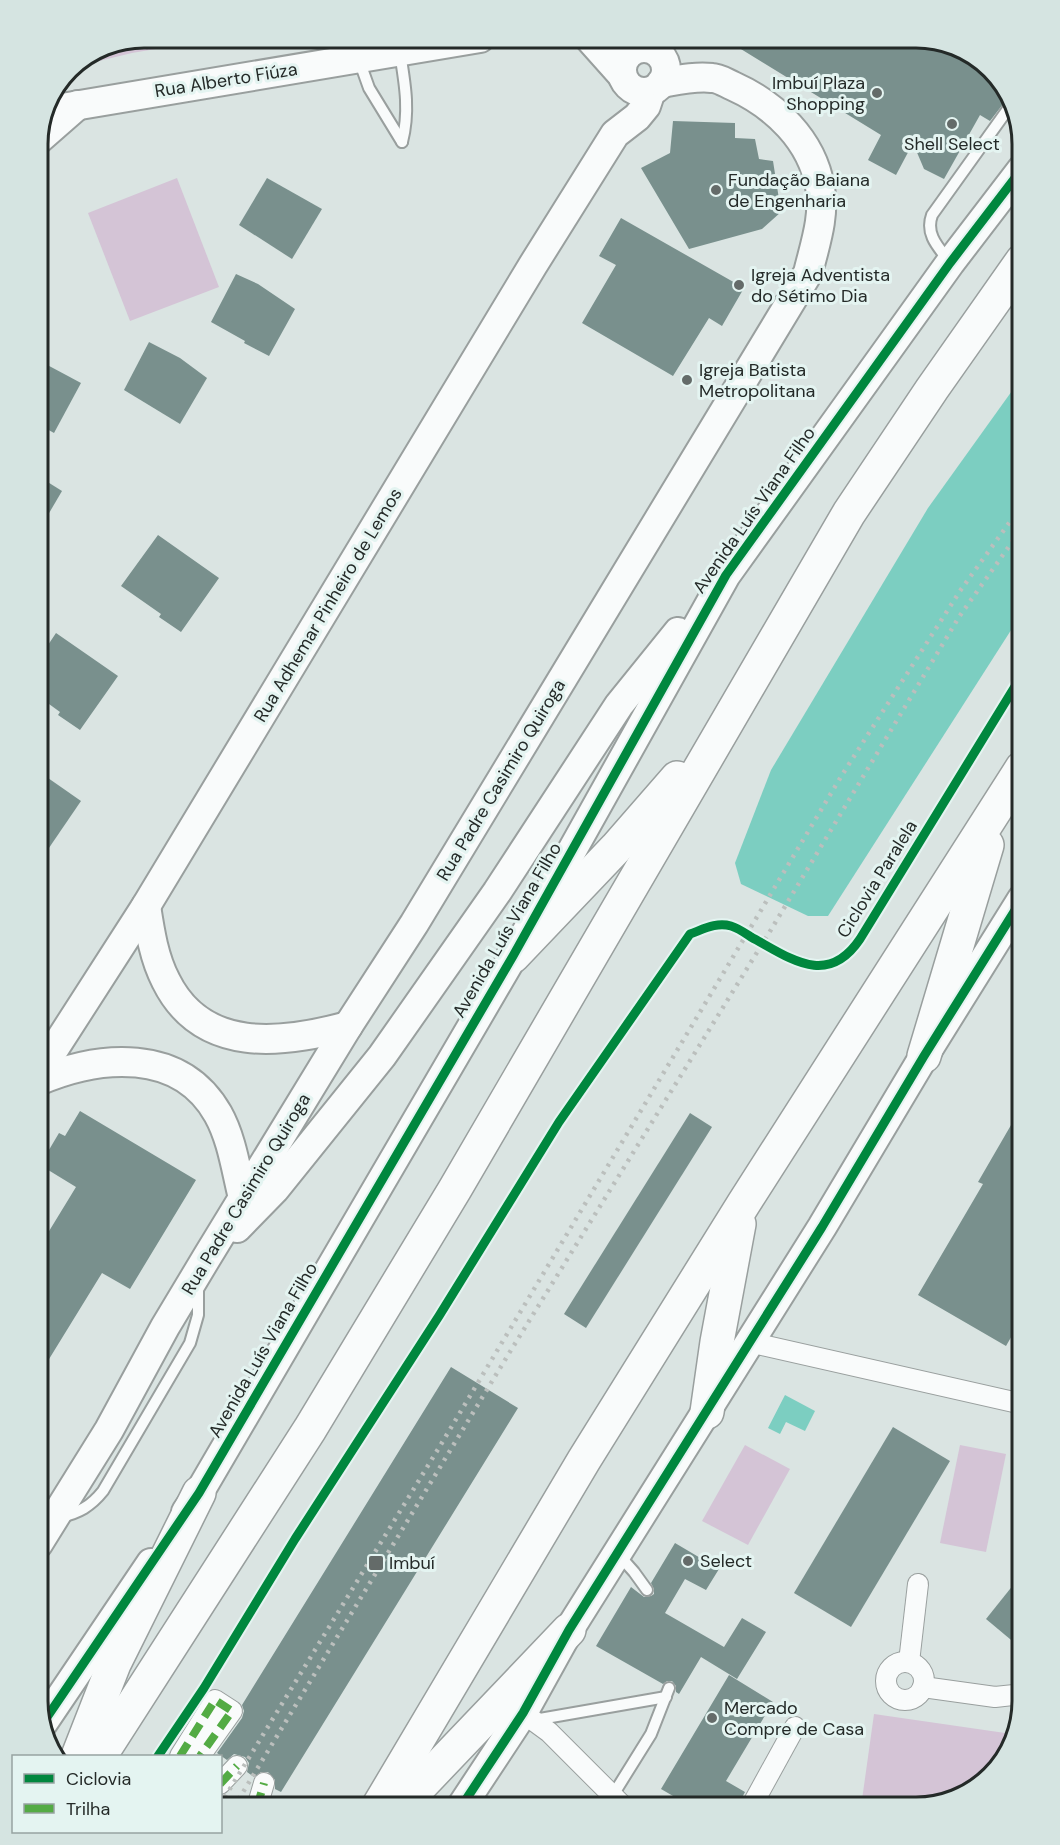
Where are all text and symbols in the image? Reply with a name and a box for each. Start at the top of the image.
street label: Rua Alberto Fiúza [153,57,299,103]
place label: Imbuí Plaza Shopping [772,71,865,116]
marker: Imbuí Plaza Shopping [870,86,884,100]
marker: Shell Select [945,117,959,131]
place label: Shell Select [904,132,1000,156]
place label: Fundação Baiana de Engenharia [728,168,870,213]
marker: Fundação Baiana de Engenharia [709,183,723,197]
place label: Igreja Adventista do Sétimo Dia [751,263,890,308]
marker: Igreja Adventista do Sétimo Dia [732,278,746,292]
place label: Igreja Batista Metropolitana [699,358,815,403]
marker: Igreja Batista Metropolitana [680,373,694,387]
street label: Avenida Luís Viana Filho [687,422,821,598]
street label: Rua Adhemar Pinheiro de Lemos [248,483,408,727]
street label: Rua Padre Casimiro Quiroga [431,675,571,885]
street label: Ciclovia Paralela [831,816,923,942]
street label: Avenida Luís Viana Filho [447,838,567,1022]
street label: Rua Padre Casimiro Quiroga [176,1089,316,1299]
street label: Avenida Luís Viana Filho [203,1258,323,1442]
place label: Select [700,1549,752,1573]
place label: Imbuí [389,1551,435,1575]
marker: Imbuí [367,1554,385,1572]
marker: Select [681,1554,695,1568]
place label: Mercado Compre de Casa [724,1696,864,1741]
marker: Mercado Compre de Casa [705,1711,719,1725]
legend [12,1755,222,1833]
text: Ciclovia [66,1767,131,1791]
text: Trilha [66,1797,110,1821]

